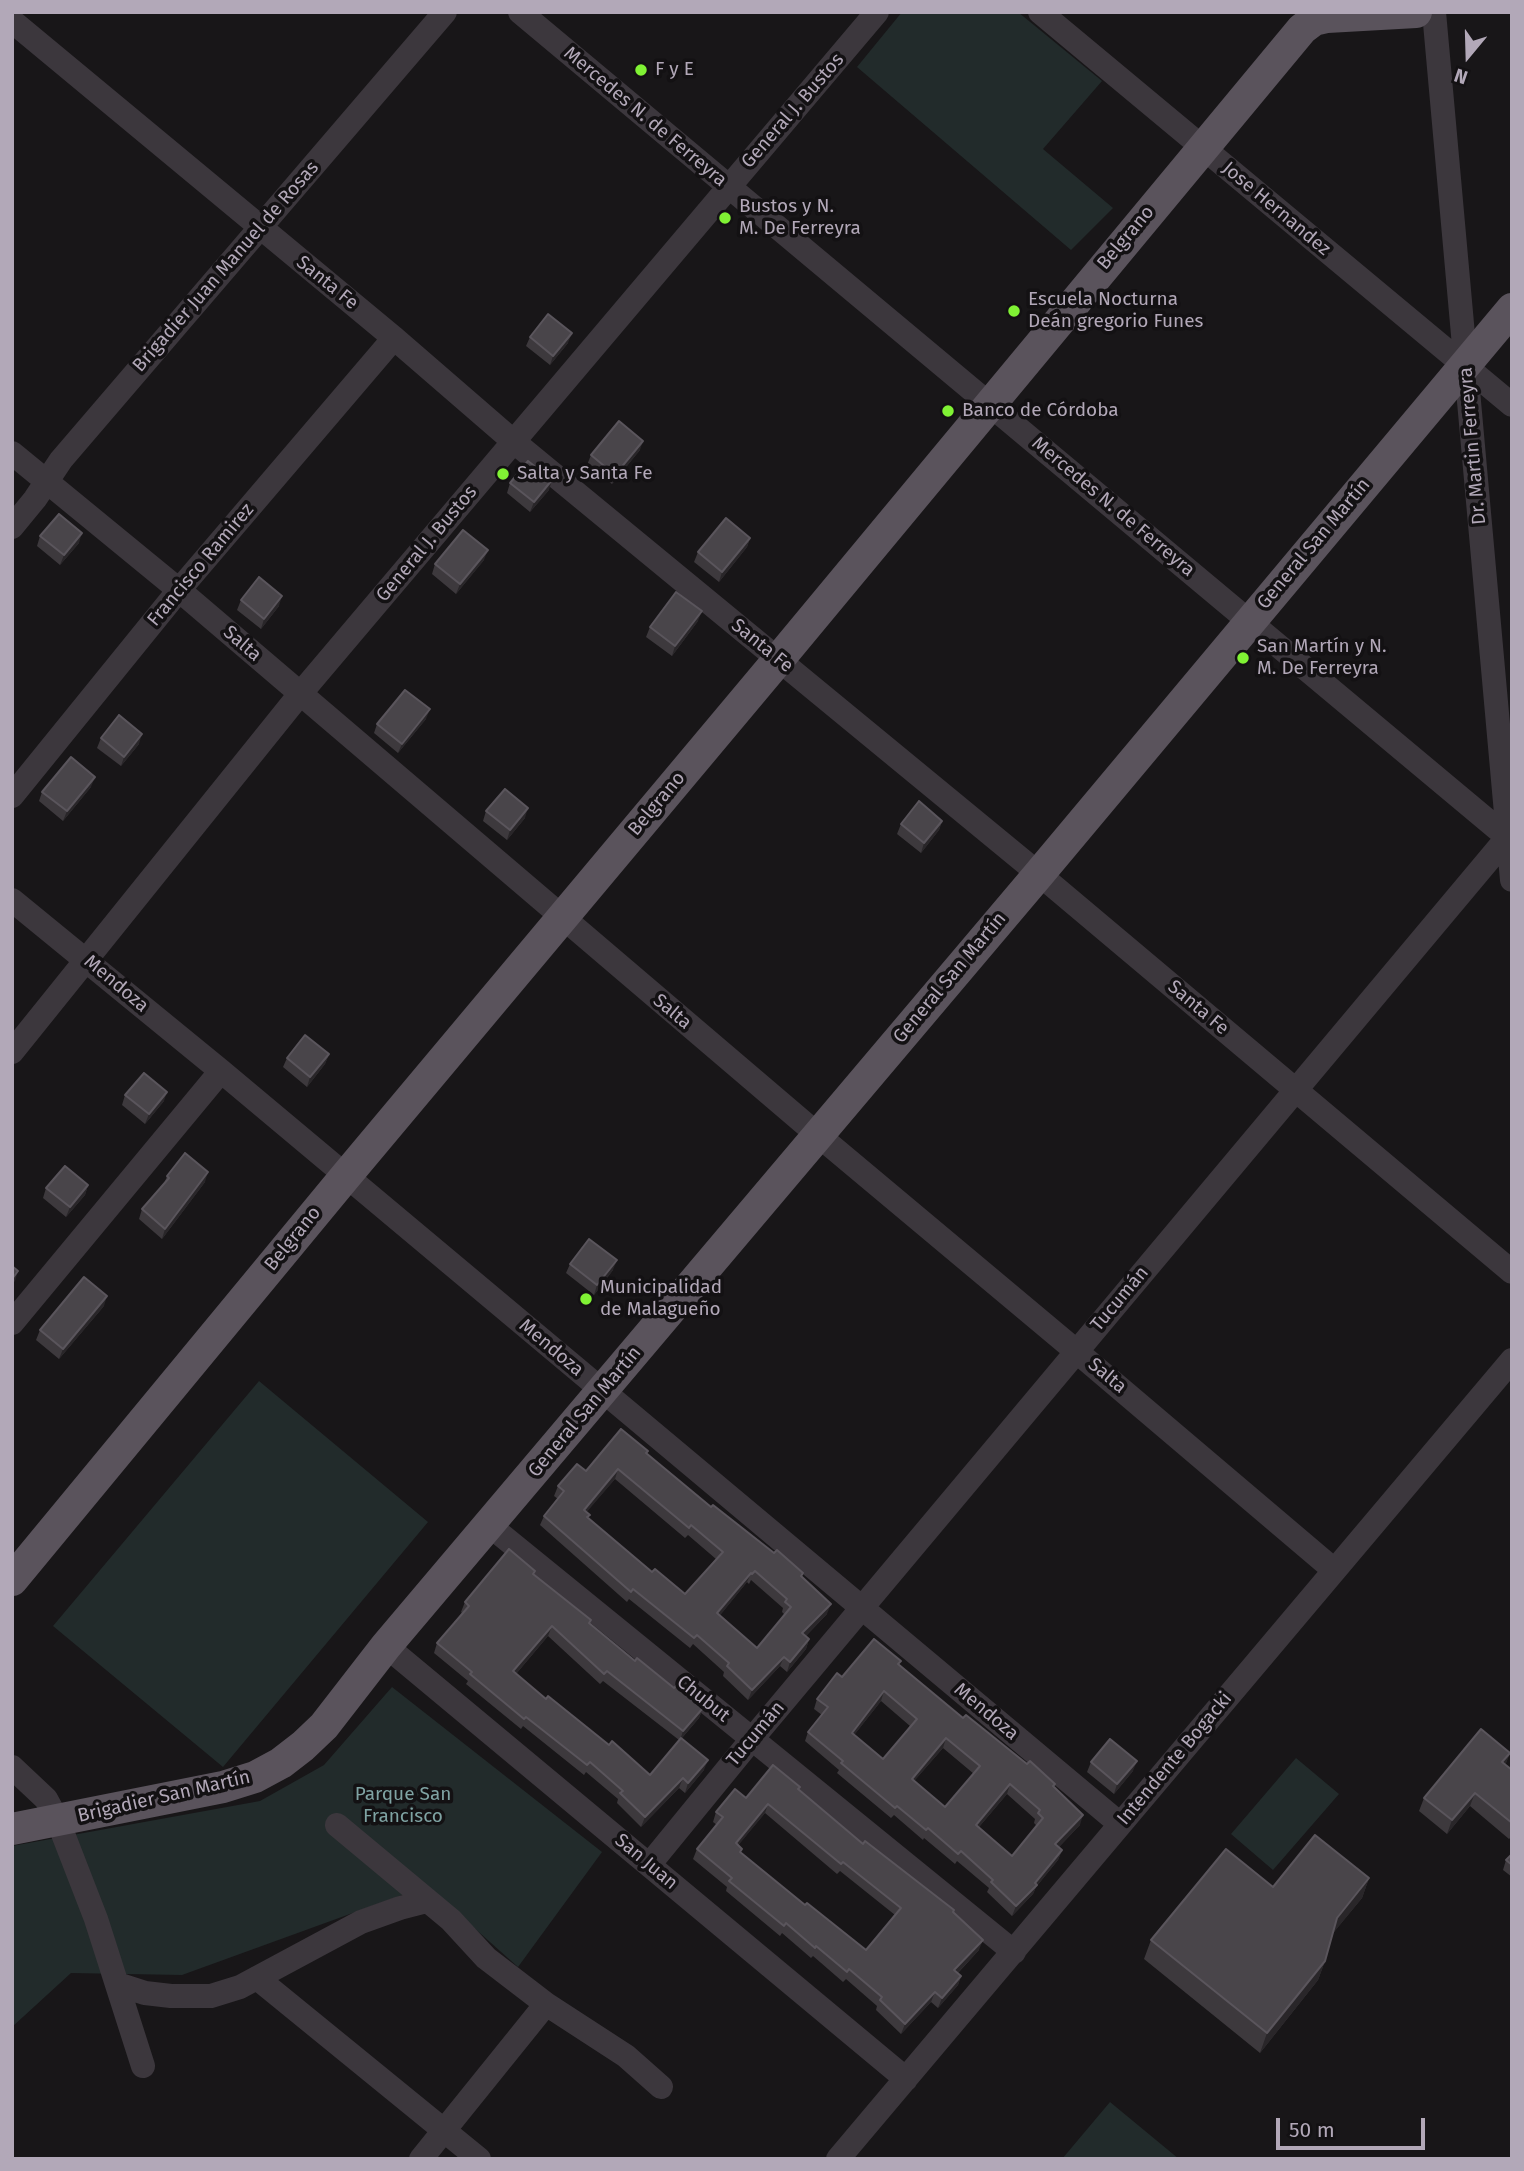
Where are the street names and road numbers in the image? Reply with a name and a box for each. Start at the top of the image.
street label: Mercedes N. de Ferreyra [559,42,731,192]
street label: General J. Bustos [737,49,849,173]
street label: Brigadier Juan Manuel de Rosas [128,157,324,377]
street label: Jose Hernandez [1217,157,1335,261]
street label: Belgrano [1093,201,1159,275]
street label: Santa Fe [291,251,363,315]
street label: Dr. Martin Ferreyra [1455,366,1491,526]
street label: Mercedes N. de Ferreyra [1027,432,1199,582]
street label: General San Martín [1253,474,1375,614]
street label: General J. Bustos [372,481,482,607]
street label: Francisco Ramirez [143,499,259,631]
street label: Santa Fe [726,614,798,678]
street label: Salta [218,621,266,667]
street label: Belgrano [624,767,690,841]
street label: General San Martín [889,908,1011,1048]
street label: Mendoza [79,951,153,1017]
street label: Santa Fe [1163,976,1233,1040]
street label: Salta [648,989,696,1035]
street label: Belgrano [260,1202,326,1276]
street label: Tucumán [1086,1262,1154,1336]
street label: Mendoza [514,1315,588,1381]
street label: General San Martín [524,1342,646,1482]
street label: Salta [1083,1353,1131,1399]
street label: Chubut [672,1671,734,1727]
street label: Mendoza [949,1679,1023,1745]
street label: Intendente Bogacki [1113,1688,1237,1830]
street label: Tucumán [722,1697,790,1771]
street label: Brigadier San Martín [76,1766,252,1828]
street label: San Juan [610,1829,682,1895]

